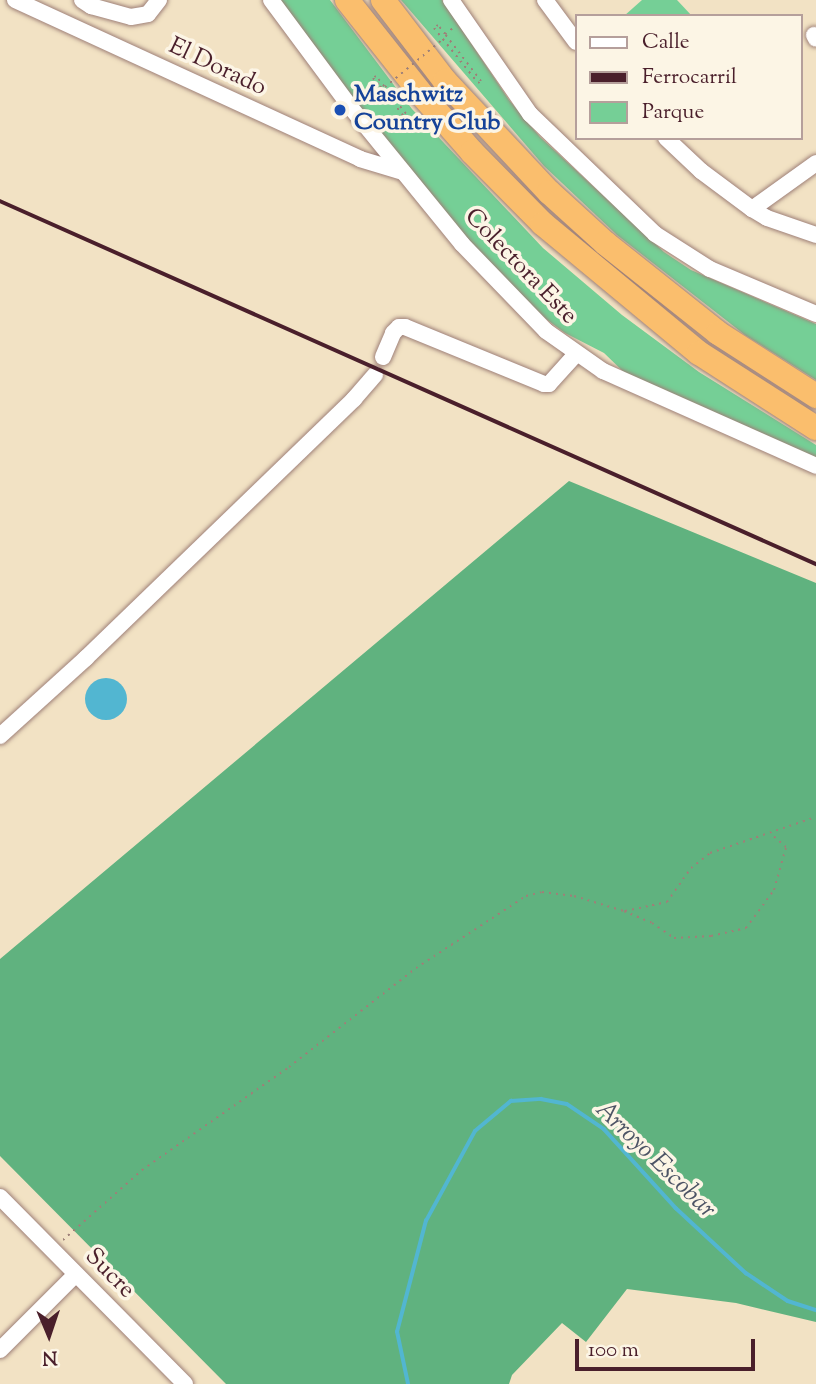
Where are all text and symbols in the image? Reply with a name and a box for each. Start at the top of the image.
legend [574,14,802,140]
text: Calle [642,28,690,58]
street label: El Dorado [164,33,270,103]
text: Ferrocarril [642,63,737,93]
place label: Maschwitz Country Club [354,82,500,138]
text: Parque [642,98,704,128]
marker: Maschwitz Country Club [332,102,348,118]
street label: Colectora Este [458,203,582,331]
water label: Arroyo Escobar [588,1095,722,1225]
street label: Sucre [78,1243,140,1305]
north arrow [14,1300,84,1370]
scale bar [578,1324,758,1368]
text: 100 m [588,1336,639,1366]
text: N [42,1343,58,1370]

